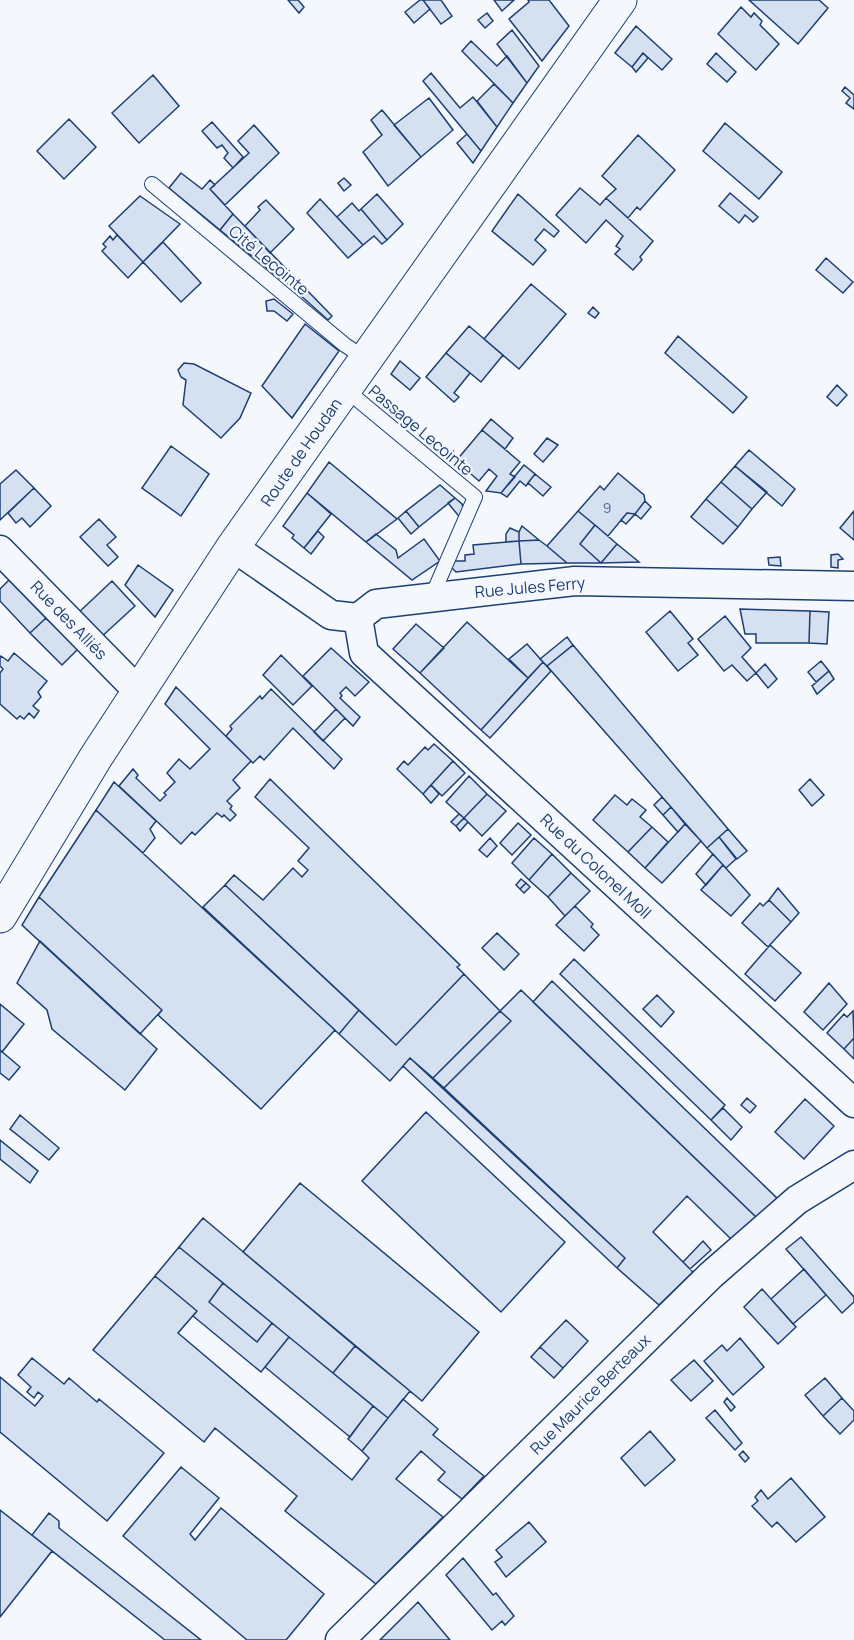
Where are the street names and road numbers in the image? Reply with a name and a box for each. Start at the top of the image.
street label: Cité Lecointe [224,220,314,300]
street label: Passage Lecointe [364,380,478,480]
street label: Route de Houdan [255,393,347,511]
street label: Rue Jules Ferry [474,571,587,603]
street label: Rue des Alliés [26,576,112,664]
street label: Rue du Colonel Moll [536,809,656,923]
street label: Rue Maurice Berteaux [525,1329,655,1459]

